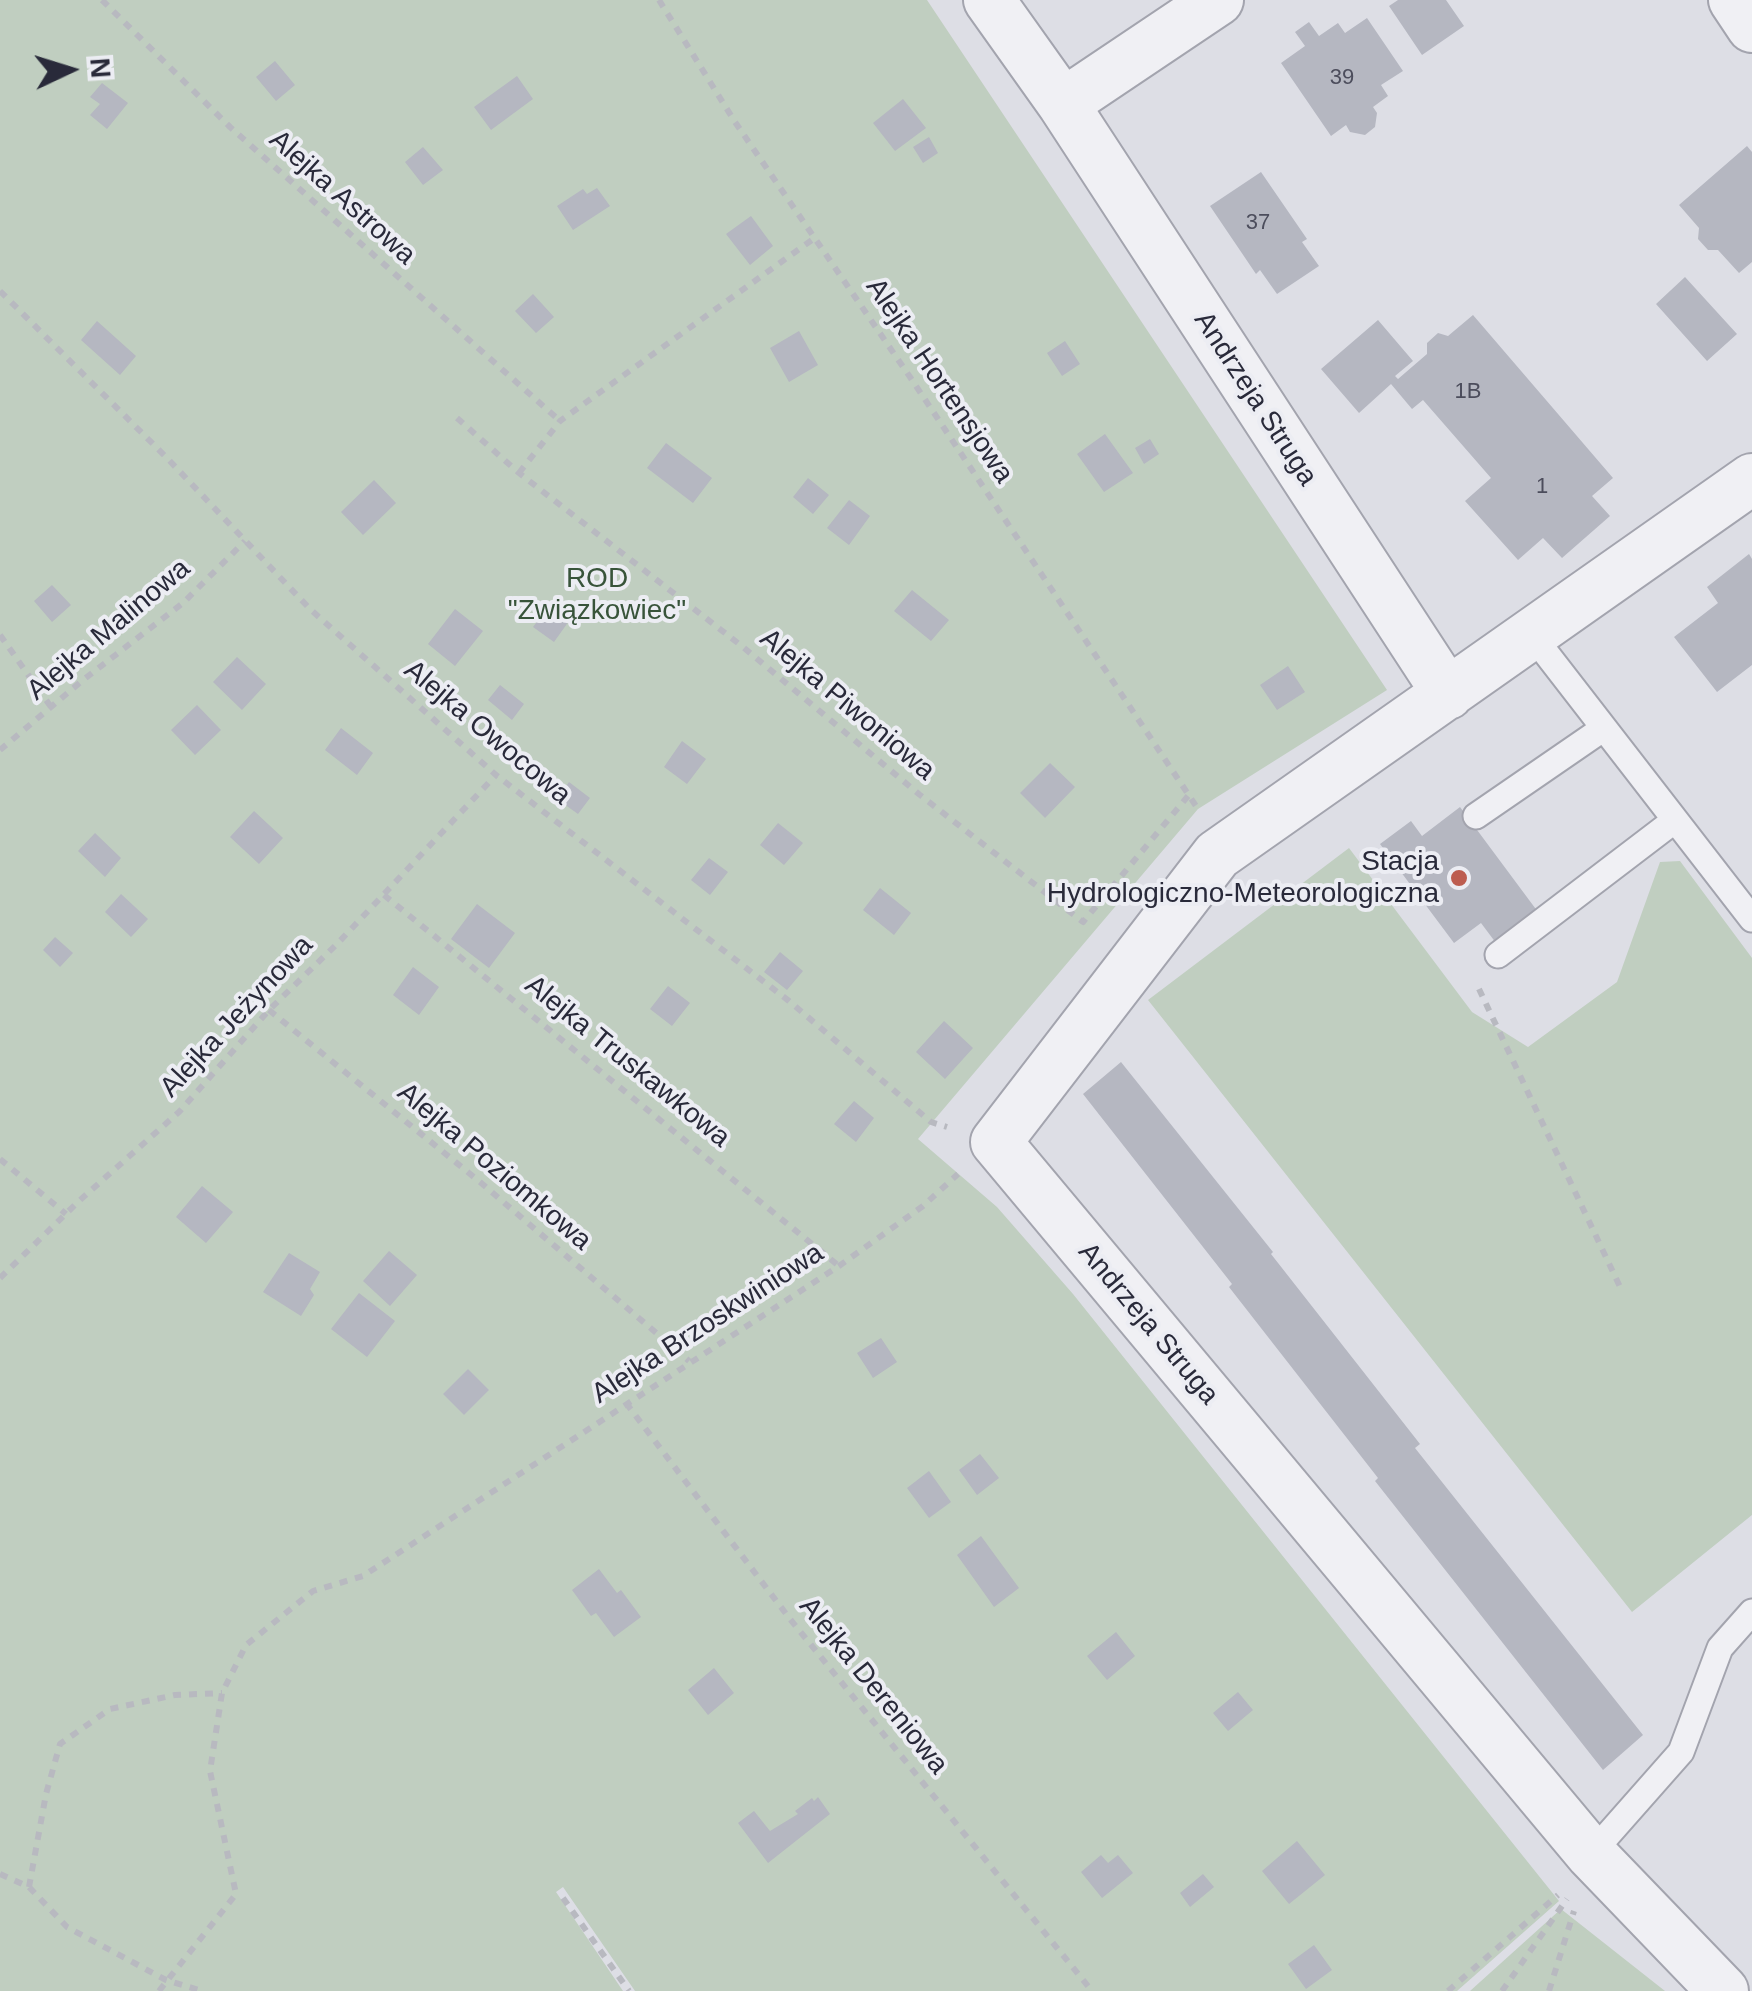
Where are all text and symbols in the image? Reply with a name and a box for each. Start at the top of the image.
north arrow [20,20,120,120]
text: N [84,57,117,79]
house number: 39 [1330,65,1354,91]
street label: Alejka Astrowa [262,124,422,272]
house number: 37 [1246,210,1270,236]
street label: Alejka Hortensjowa [858,272,1020,490]
street label: Andrzeja Struga [1186,306,1324,492]
house number: 1B [1455,379,1481,405]
house number: 1 [1536,474,1548,500]
street label: Alejka Malinowa [21,552,197,708]
park label: ROD "Związkowiec" [508,562,686,628]
street label: Alejka Piwoniowa [753,622,941,788]
street label: Alejka Owocowa [397,654,577,812]
place label: Stacja Hydrologiczno-Meteorologiczna [1047,845,1439,911]
marker: Stacja Hydrologiczno-Meteorologiczna [1448,867,1470,889]
street label: Alejka Jeżynowa [154,929,320,1105]
street label: Alejka Truskawkowa [518,969,736,1155]
street label: Alejka Poziomkowa [390,1076,598,1258]
street label: Andrzeja Struga [1071,1236,1225,1412]
street label: Alejka Brzoskwiniowa [586,1237,830,1411]
street label: Alejka Dereniowa [791,1591,955,1781]

